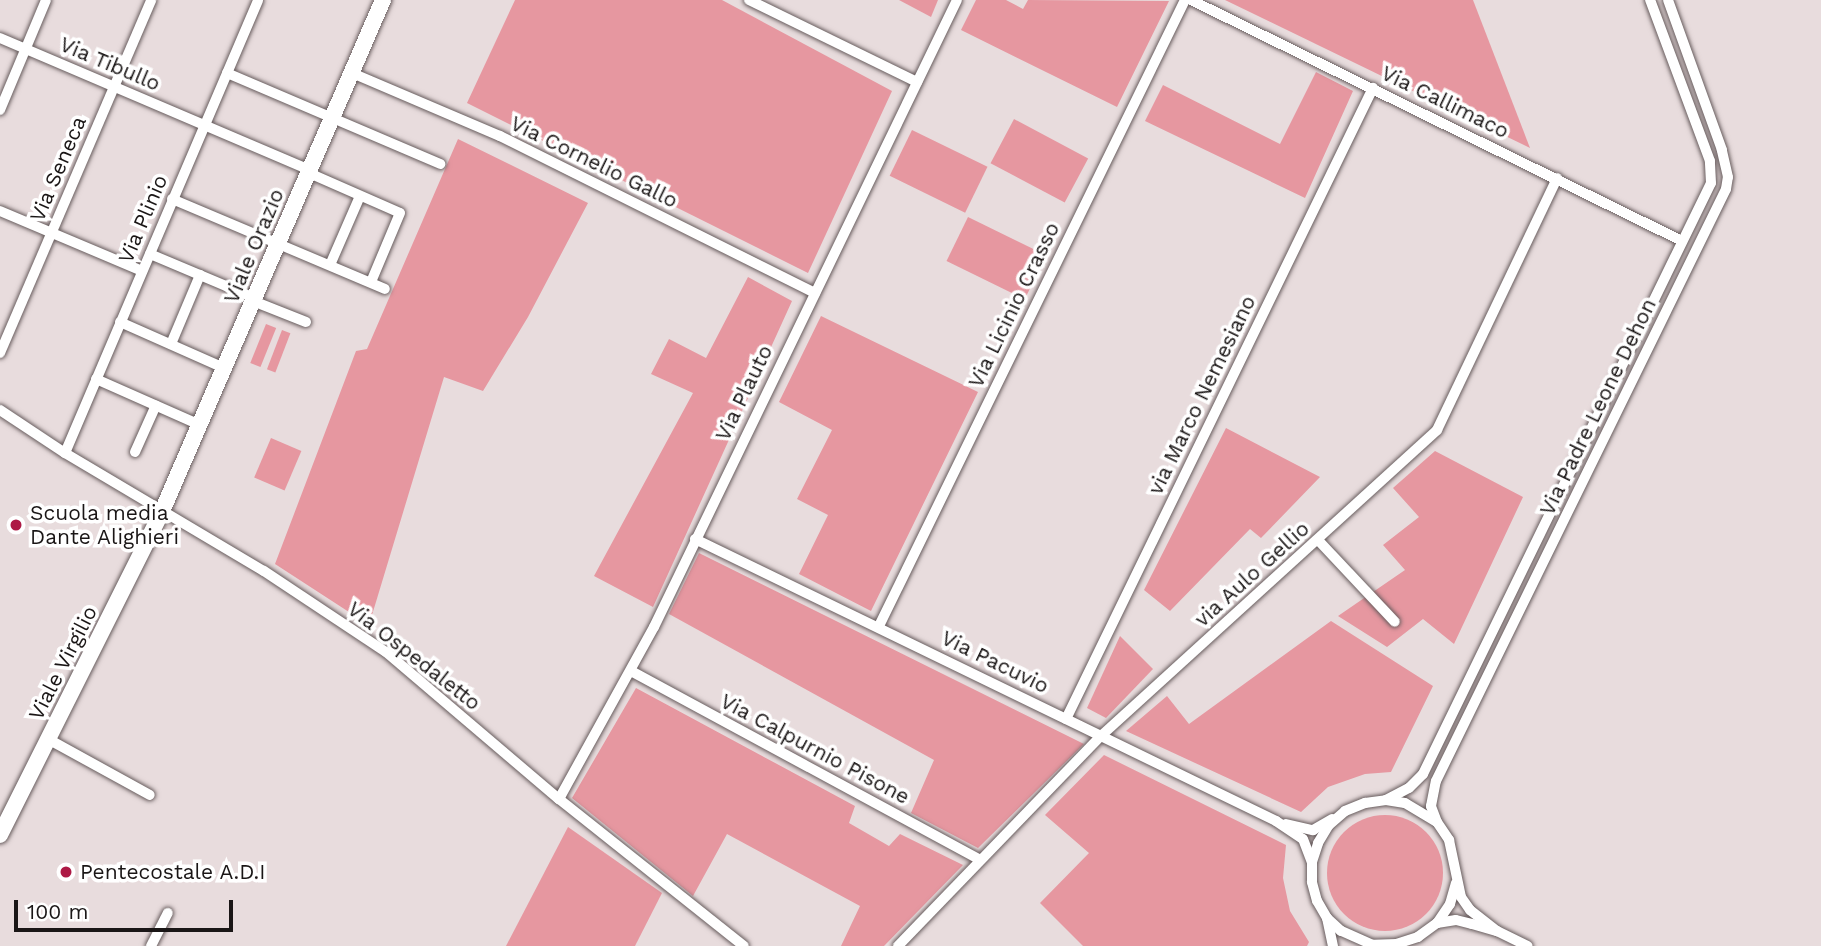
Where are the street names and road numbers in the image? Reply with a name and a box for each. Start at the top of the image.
street label: Via Tibullo [55,31,165,97]
street label: Via Callimaco [1377,60,1513,144]
street label: Via Cornelio Gallo [506,111,682,213]
street label: Via Seneca [24,112,92,226]
street label: Via Plinio [113,171,173,267]
street label: Viale Orazio [219,185,289,307]
street label: Via Licinio Crasso [963,218,1065,392]
street label: via Marco Nemesiano [1143,291,1261,499]
street label: Via Padre Leone Dehon [1534,294,1662,520]
street label: Via Plauto [710,341,778,445]
street label: via Aulo Gellio [1189,516,1315,632]
street label: Via Ospedaletto [342,596,486,716]
street label: Viale Virgilio [23,601,103,725]
street label: Via Pacuvio [937,625,1053,699]
street label: Via Calpurnio Pisone [716,688,914,810]

